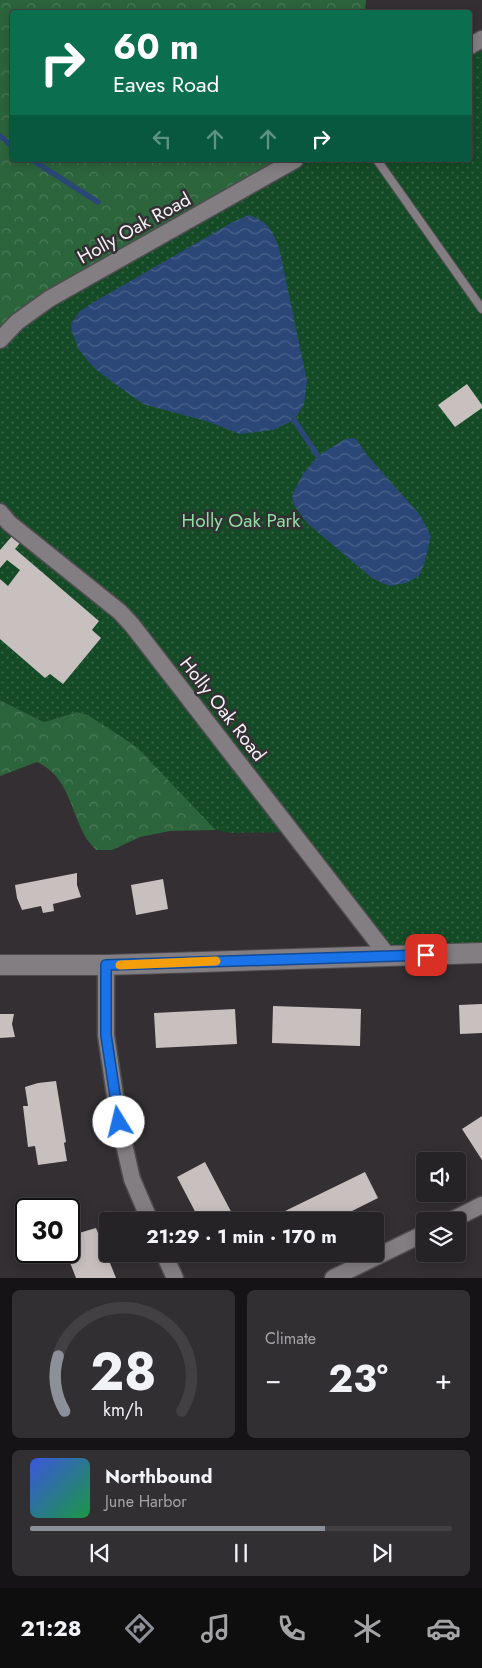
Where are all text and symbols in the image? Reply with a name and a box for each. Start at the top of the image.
text: 60 m [113,22,199,72]
icon: right [30,30,95,95]
text: Eaves Road [113,68,219,100]
icon: left [148,125,176,153]
icon: ahead [201,125,229,153]
icon: ahead [254,125,282,153]
icon: right [307,125,335,153]
street label: Holly Oak Road [72,186,196,270]
park label: Holly Oak Park [182,507,301,534]
street label: Holly Oak Road [174,651,272,767]
pin [405,934,447,976]
icon: arrive [412,941,440,969]
position arrow [92,1095,144,1147]
map controls [416,1152,466,1262]
button: sound [416,1152,466,1202]
speed limit sign: 30 [15,1198,80,1263]
button: layers [416,1212,466,1262]
text: 21:29 · 1 min · 170 m [146,1223,337,1250]
text: Climate [265,1327,316,1350]
text: 28 [90,1334,157,1410]
text: 23° [328,1351,388,1406]
text: − [265,1359,282,1400]
text: + [435,1359,452,1400]
text: km/h [103,1397,144,1423]
text: Northbound [105,1463,212,1490]
text: June Harbor [105,1490,187,1513]
icon: previous [86,1539,114,1567]
icon: pause [227,1539,255,1567]
icon: next [368,1539,396,1567]
icon: directions [122,1611,157,1646]
icon: music [198,1611,233,1646]
icon: phone [274,1611,309,1646]
icon: climate [350,1611,385,1646]
icon: car [426,1611,461,1646]
text: 21:28 [21,1612,81,1644]

